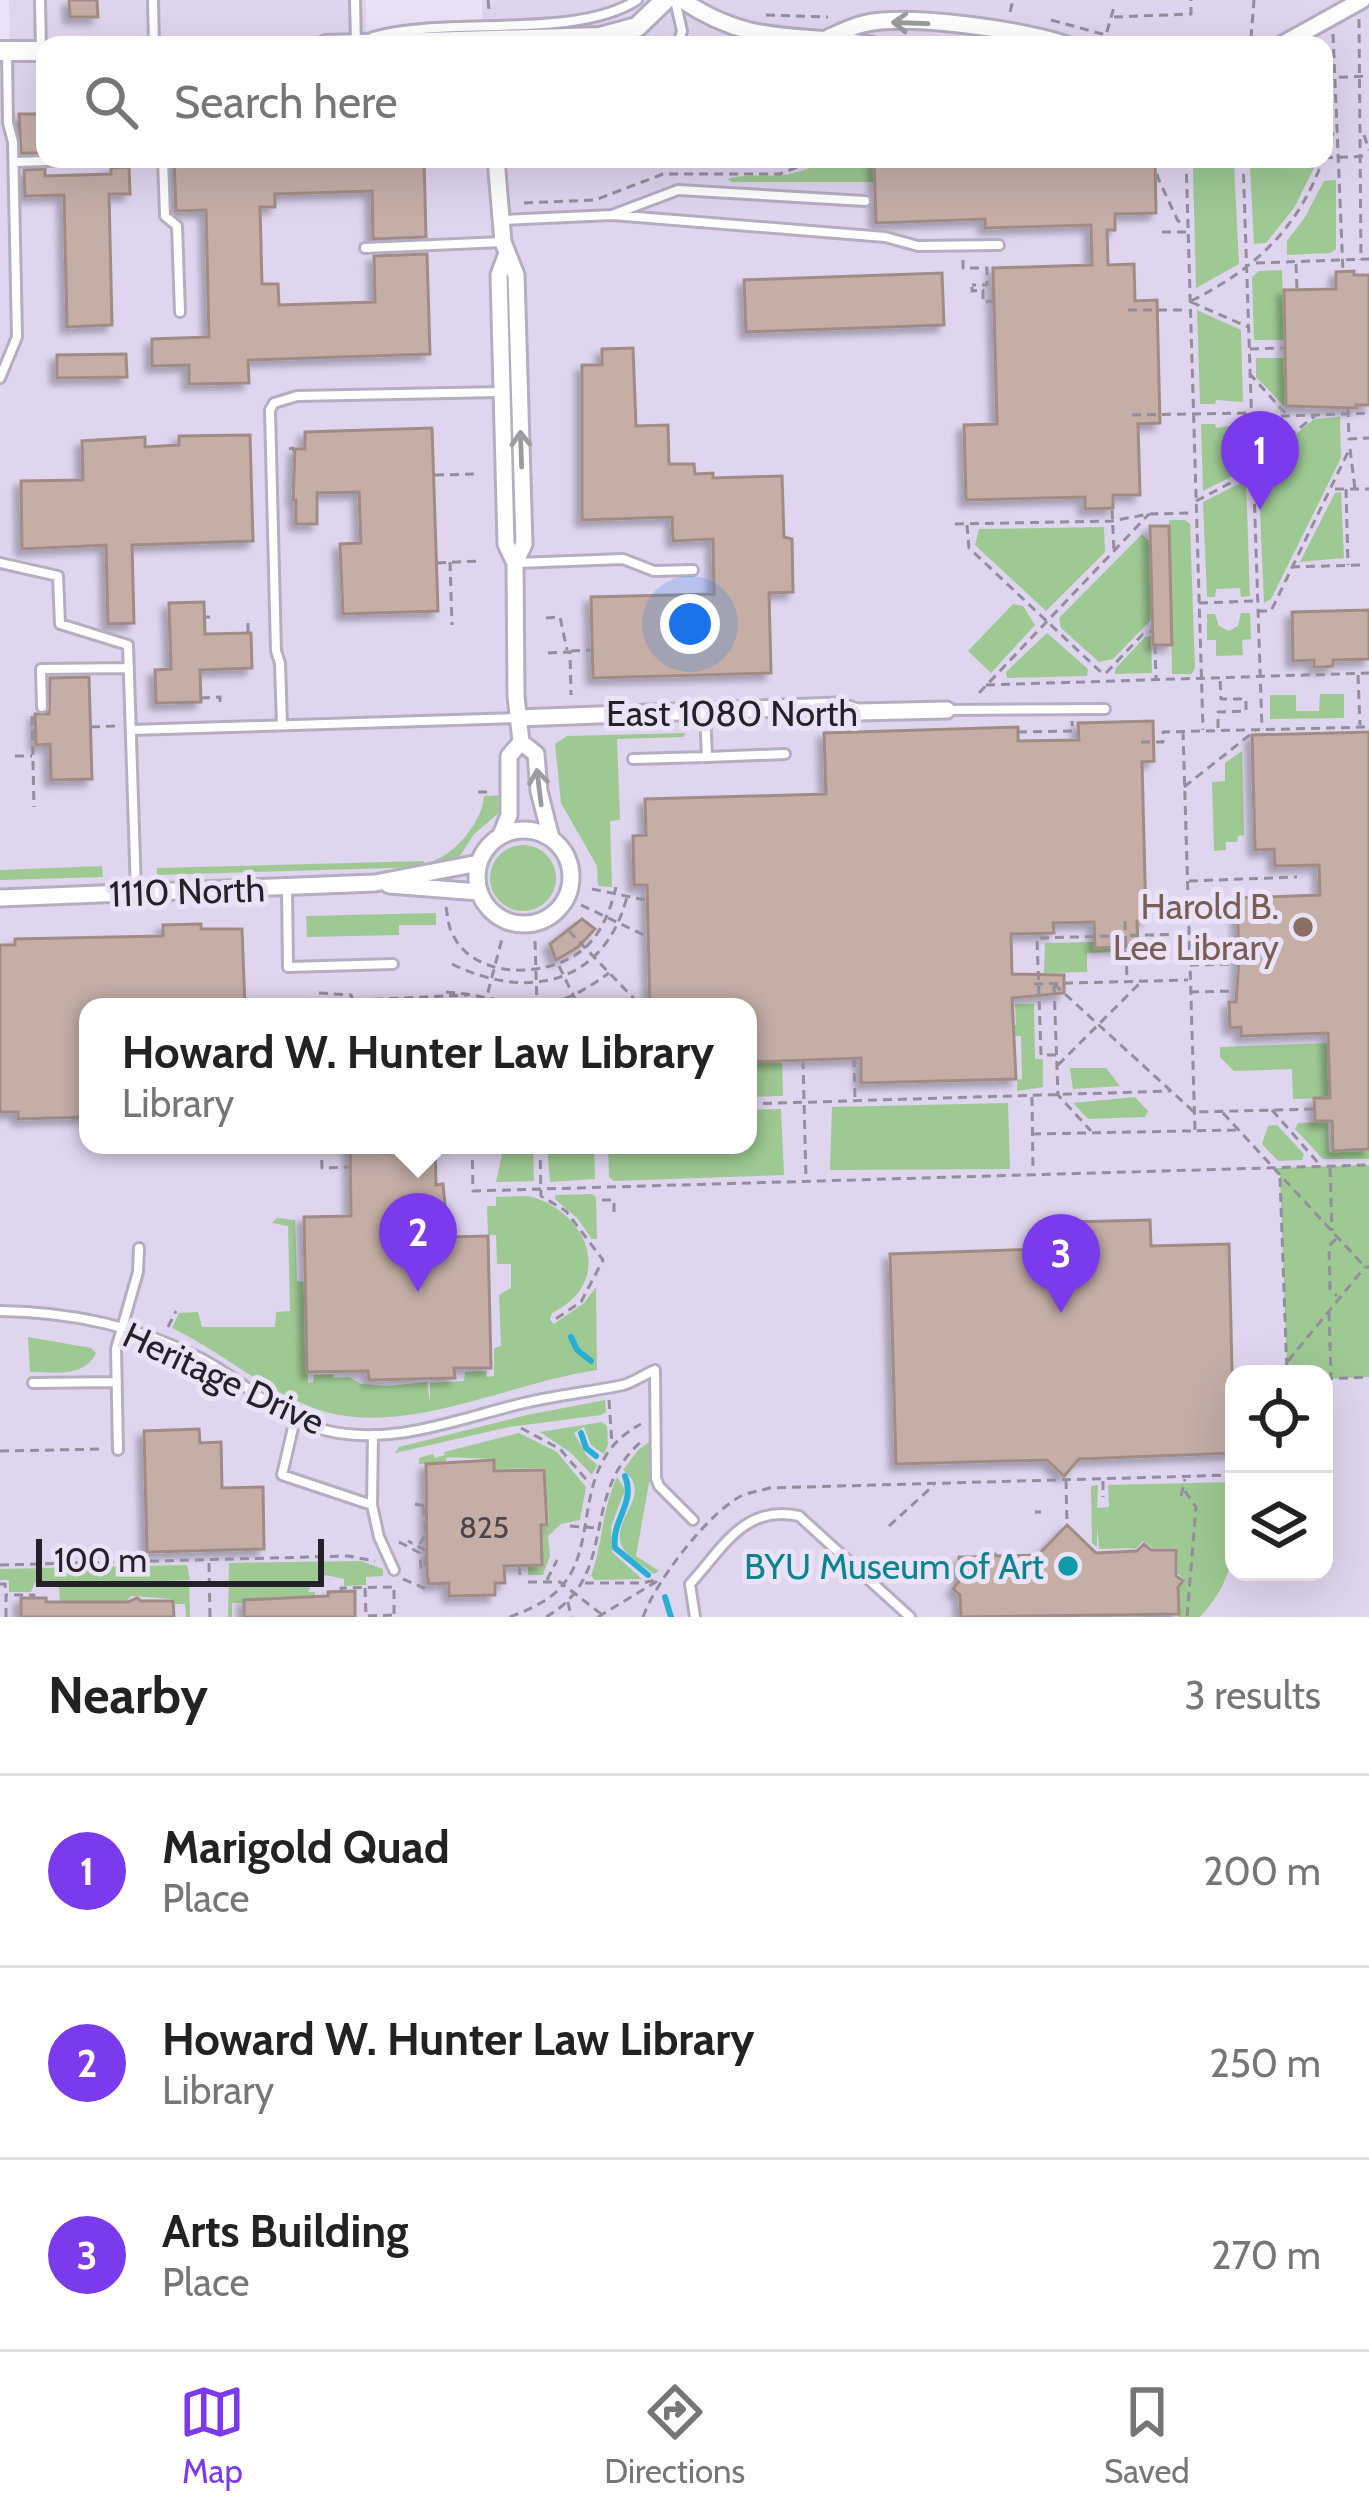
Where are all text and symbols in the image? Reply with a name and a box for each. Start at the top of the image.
one-way arrow [891,12,930,35]
search box [36,36,1333,168]
icon: search [78,69,144,135]
text: Search here [174,75,398,129]
pin: 1 [1221,411,1299,510]
one-way arrow [510,430,533,469]
your location [660,594,720,654]
street label: East 1080 North [606,691,858,735]
one-way arrow [528,768,550,807]
street label: 1110 North [108,866,266,916]
place label: Harold B. Lee Library [1113,884,1279,969]
marker: Harold B. Lee Library [1290,914,1316,940]
popup [79,998,757,1154]
text: Howard W. Hunter Law Library [122,1025,714,1079]
text: Library [122,1079,234,1127]
pin: 2 [379,1193,457,1292]
pin: 3 [1022,1214,1100,1313]
street label: Heritage Drive [116,1312,332,1444]
map controls [1225,1365,1333,1581]
button: locate [1225,1365,1333,1473]
button: layers [1225,1473,1333,1581]
house number: 825 [459,1509,509,1546]
scale bar [36,1533,324,1586]
text: 100 m [54,1540,147,1580]
place label: BYU Museum of Art [744,1544,1044,1588]
marker: BYU Museum of Art [1055,1553,1081,1579]
text: Nearby [48,1664,208,1726]
text: 3 results [1184,1671,1321,1719]
text: Marigold Quad [162,1820,450,1874]
text: 1 [80,1847,94,1895]
text: 200 m [1203,1847,1321,1895]
text: Place [162,1874,249,1922]
text: Howard W. Hunter Law Library [162,2012,754,2066]
text: 2 [77,2039,97,2087]
text: 250 m [1209,2039,1321,2087]
text: Library [162,2066,274,2114]
text: Arts Building [162,2204,409,2258]
text: 3 [76,2231,98,2279]
text: 270 m [1211,2231,1321,2279]
text: Place [162,2258,249,2306]
tab: Map [179,2379,245,2491]
tab: Directions [604,2379,745,2491]
tab: Saved [1104,2379,1190,2491]

